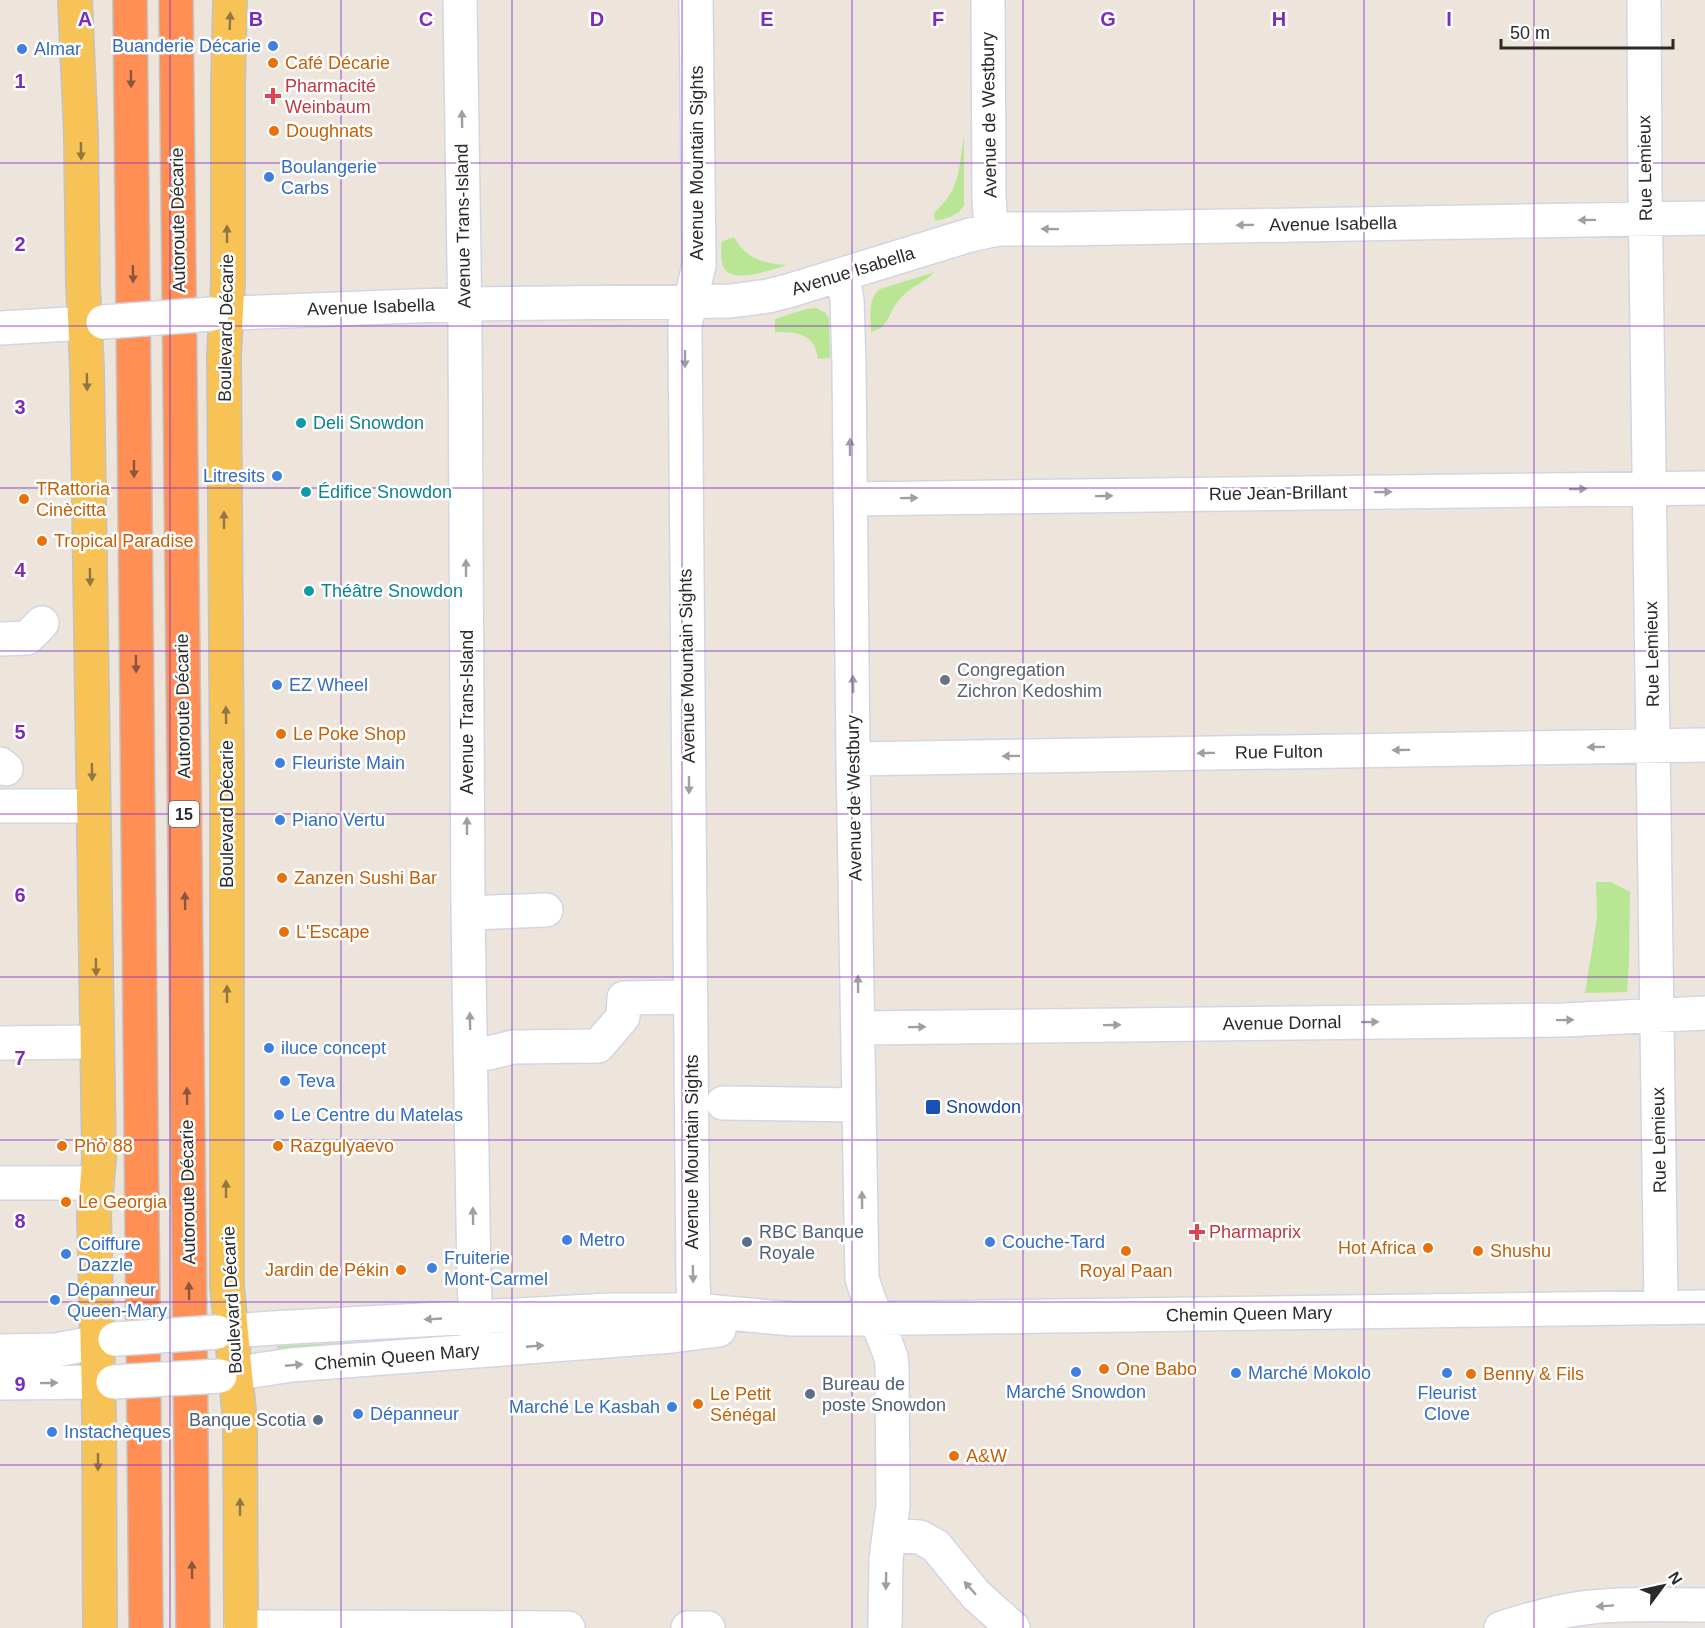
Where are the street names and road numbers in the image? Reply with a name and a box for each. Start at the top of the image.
street label: Avenue de Westbury [978,32,1000,198]
street label: Avenue Mountain Sights [687,66,707,260]
street label: Rue Lemieux [1634,115,1656,221]
street label: Avenue Trans-Island [452,143,474,309]
street label: Autoroute Décarie [167,147,189,293]
street label: Avenue Isabella [1269,213,1398,235]
street label: Avenue Isabella [789,242,918,299]
street label: Boulevard Décarie [215,254,237,402]
street label: Avenue Isabella [307,295,436,319]
street label: Rue Jean-Brillant [1209,482,1347,504]
street label: Avenue Mountain Sights [675,568,699,764]
street label: Rue Lemieux [1641,601,1663,707]
street label: Avenue Trans-Island [457,630,477,794]
street label: Autoroute Décarie [172,633,194,779]
street label: Avenue de Westbury [843,715,865,881]
street label: Boulevard Décarie [217,740,237,888]
street label: Rue Fulton [1235,741,1323,763]
road number: 15 [169,801,199,827]
street label: Avenue Dornal [1222,1012,1342,1034]
street label: Avenue Mountain Sights [682,1055,702,1249]
street label: Rue Lemieux [1648,1087,1670,1193]
street label: Autoroute Décarie [177,1119,199,1265]
street label: Boulevard Décarie [218,1226,246,1374]
street label: Chemin Queen Mary [1166,1303,1332,1325]
street label: Chemin Queen Mary [313,1340,481,1374]

